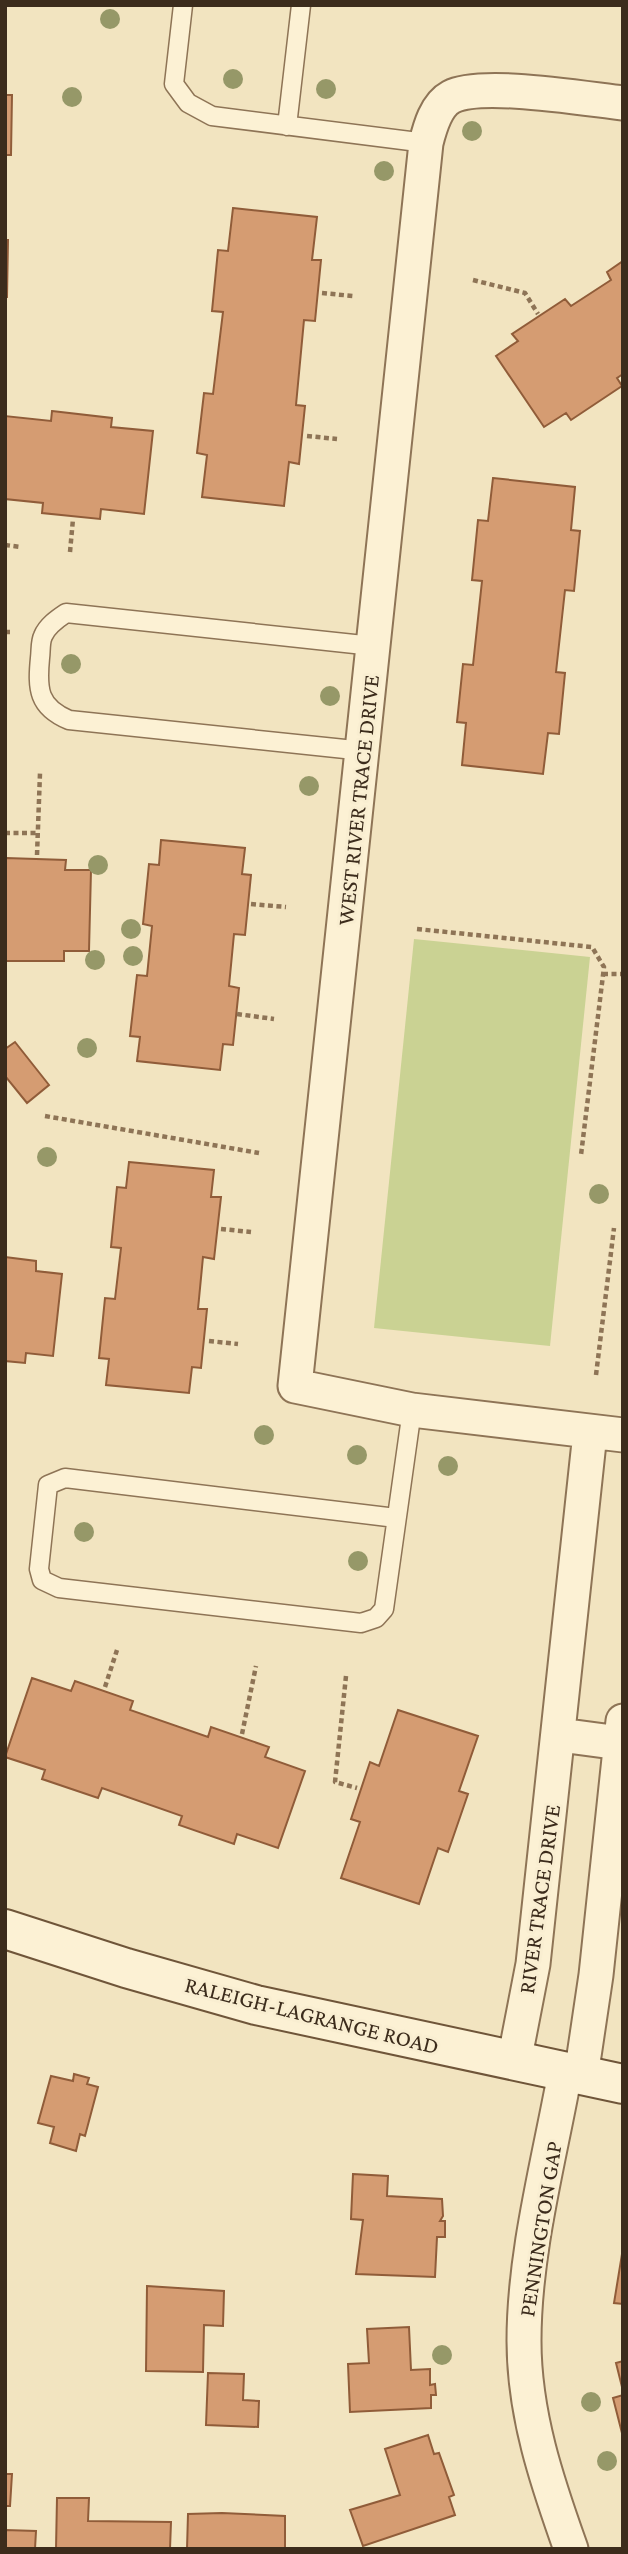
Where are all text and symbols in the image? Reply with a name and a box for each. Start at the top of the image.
street label: WEST RIVER TRACE DRIVE [332,673,384,927]
street label: RIVER TRACE DRIVE [513,1803,565,1995]
street label: RALEIGH-LAGRANGE ROAD [182,1971,442,2059]
street label: PENNINGTON GAP [513,2139,567,2319]

